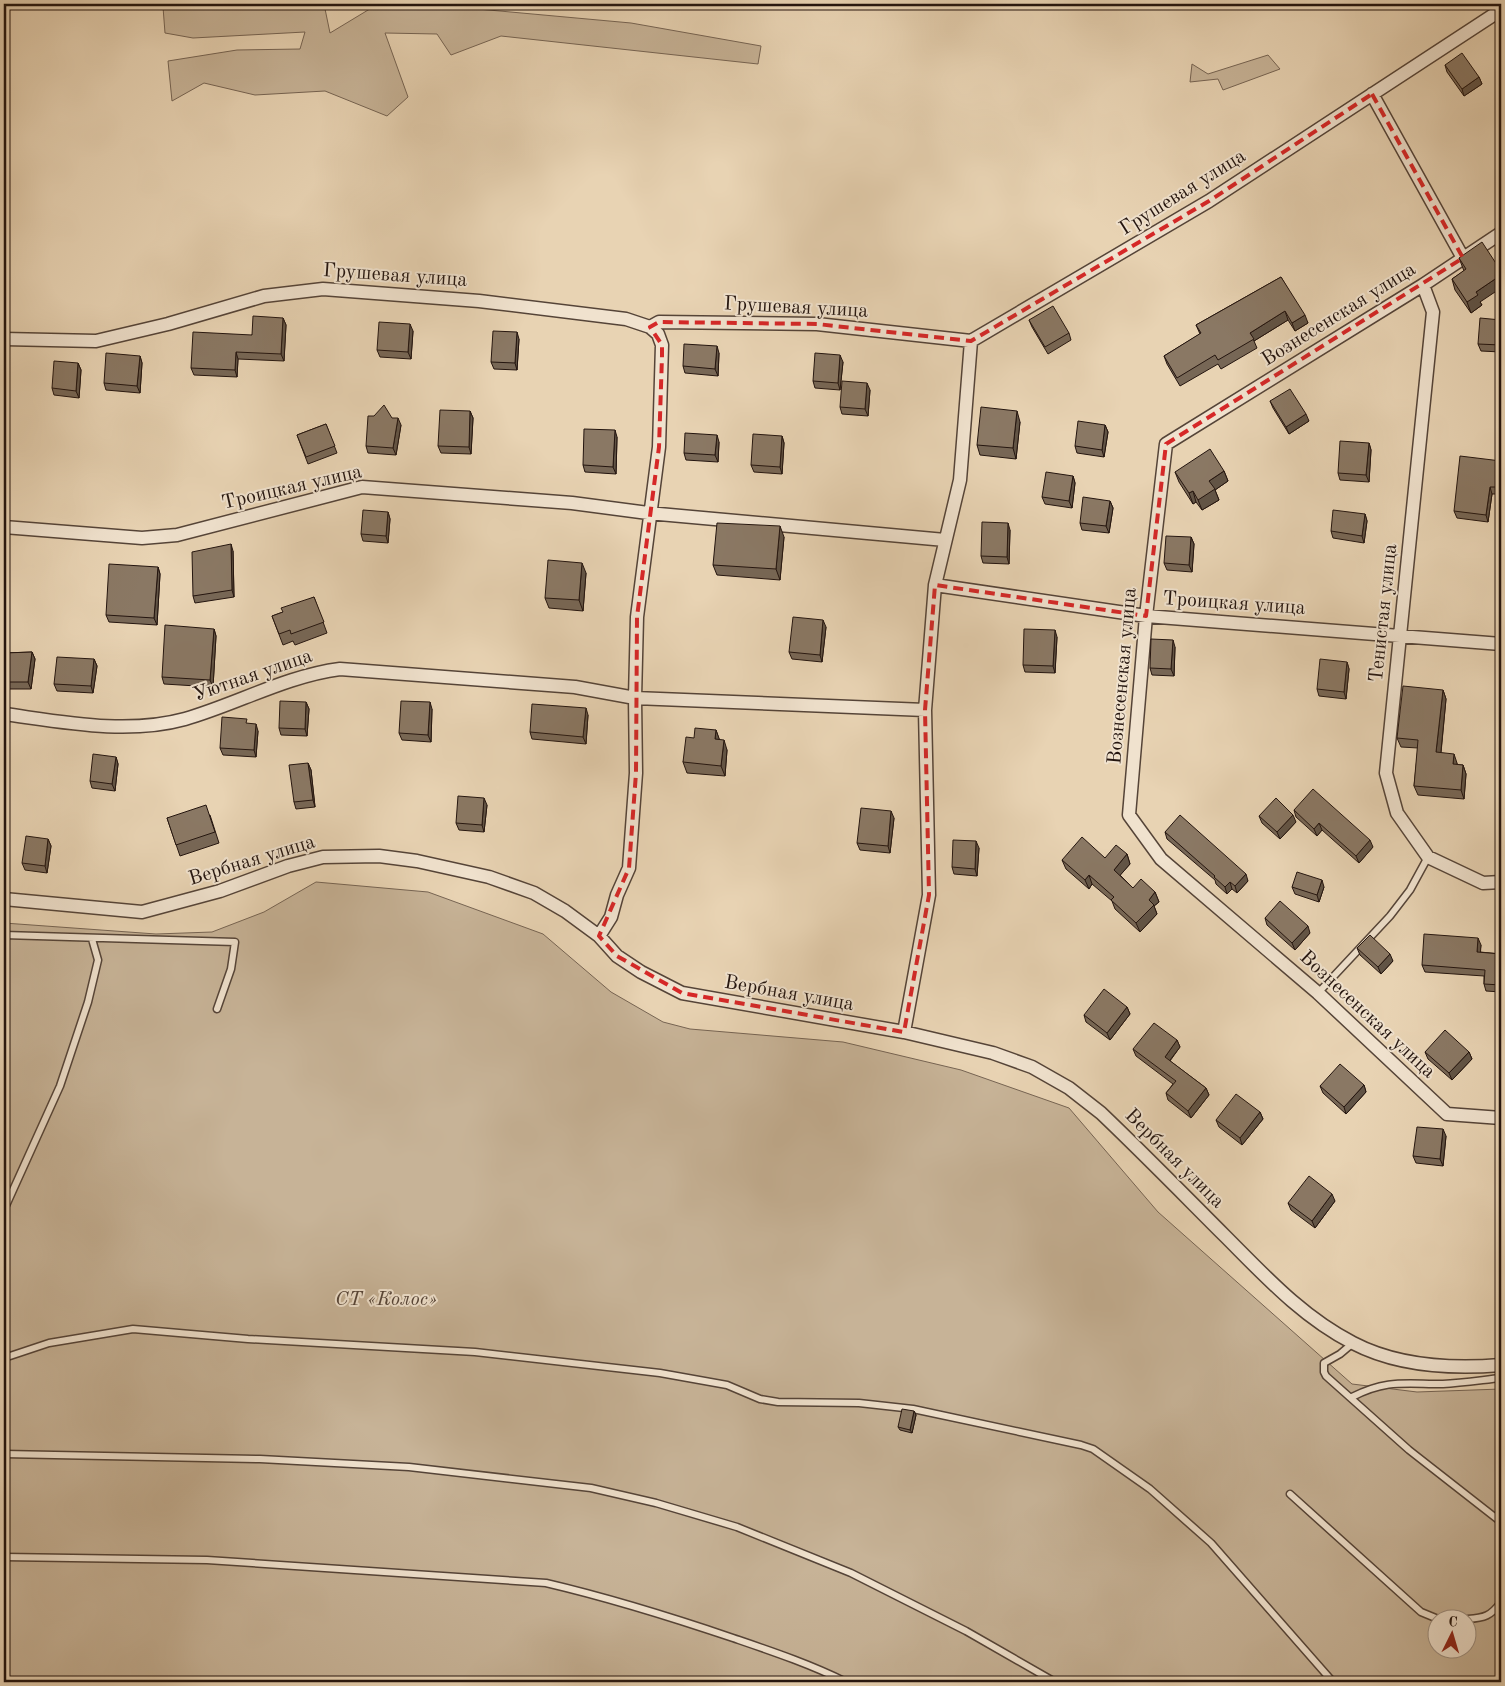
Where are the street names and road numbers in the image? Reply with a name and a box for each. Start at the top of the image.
street label: Грушевая улица [1116,146,1250,240]
street label: Вознесенская улица [1259,259,1420,370]
street label: Грушевая улица [322,261,468,291]
street label: Грушевая улица [723,294,869,322]
street label: Троицкая улица [220,462,364,514]
street label: Тенистая улица [1367,543,1401,683]
street label: Вознесенская улица [1105,587,1141,765]
street label: Троицкая улица [1162,589,1306,619]
street label: Уютная улица [191,646,315,706]
street label: Вербная улица [186,832,318,890]
street label: Вознесенская улица [1295,947,1439,1083]
street label: Вербная улица [723,973,855,1015]
street label: Вербная улица [1121,1106,1228,1213]

